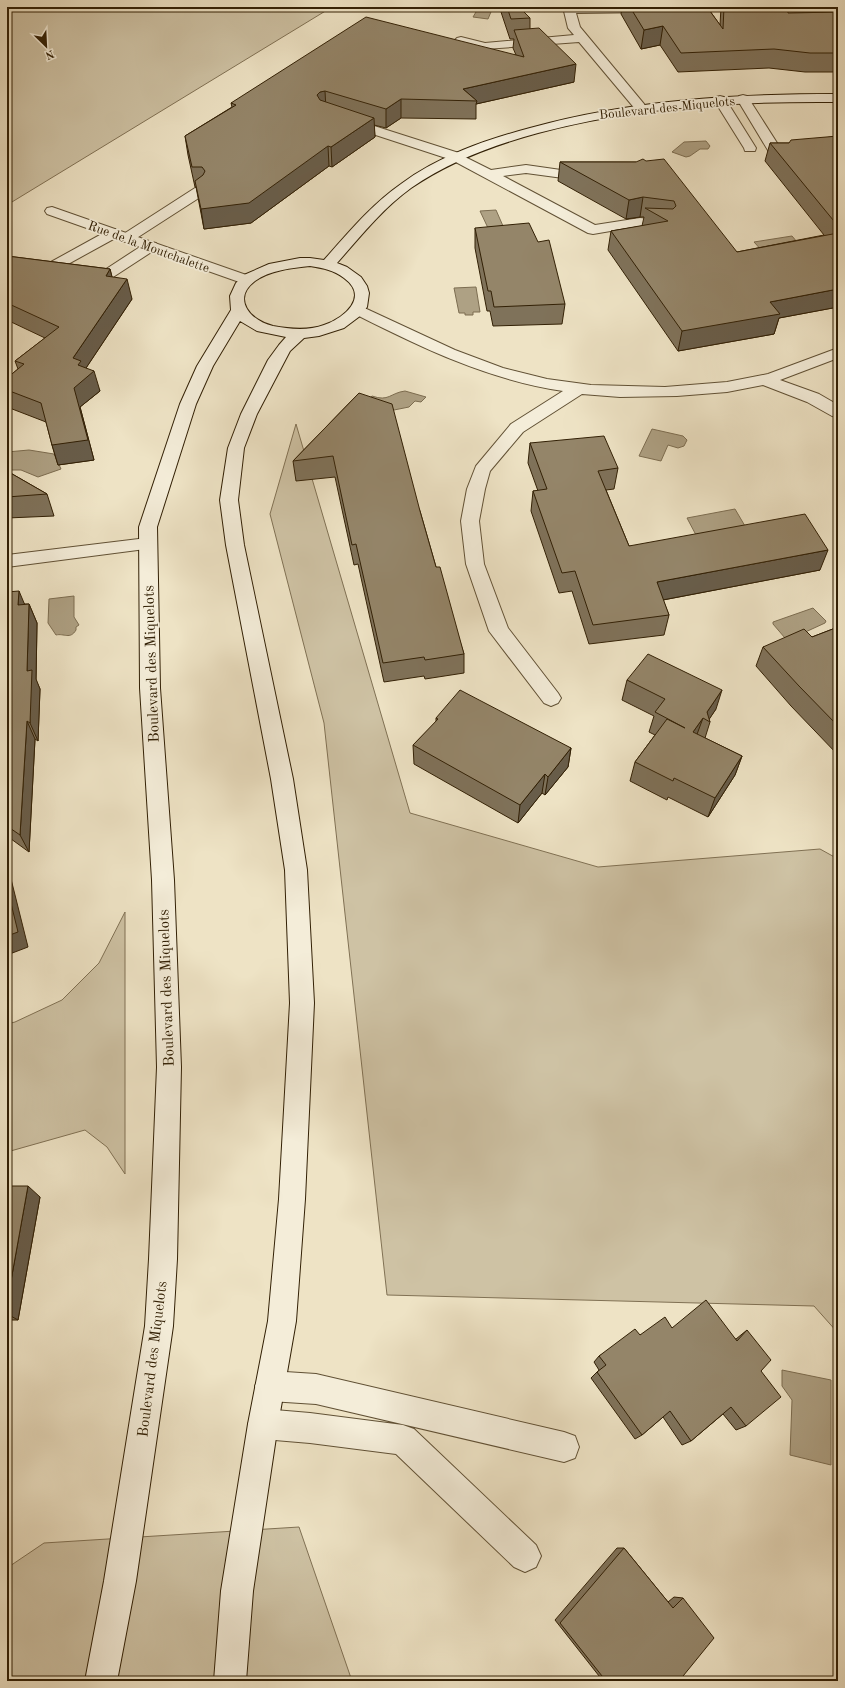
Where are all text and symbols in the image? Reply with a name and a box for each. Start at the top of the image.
north arrow [26,26,66,66]
text: N [43,47,56,61]
street label: Boulevard des Miquelots [599,95,736,122]
street label: Rue de la Moutchalette [86,219,211,275]
street label: Boulevard des Miquelots [142,585,163,743]
street label: Boulevard des Miquelots [157,909,178,1067]
street label: Boulevard des Miquelots [136,1280,171,1438]

